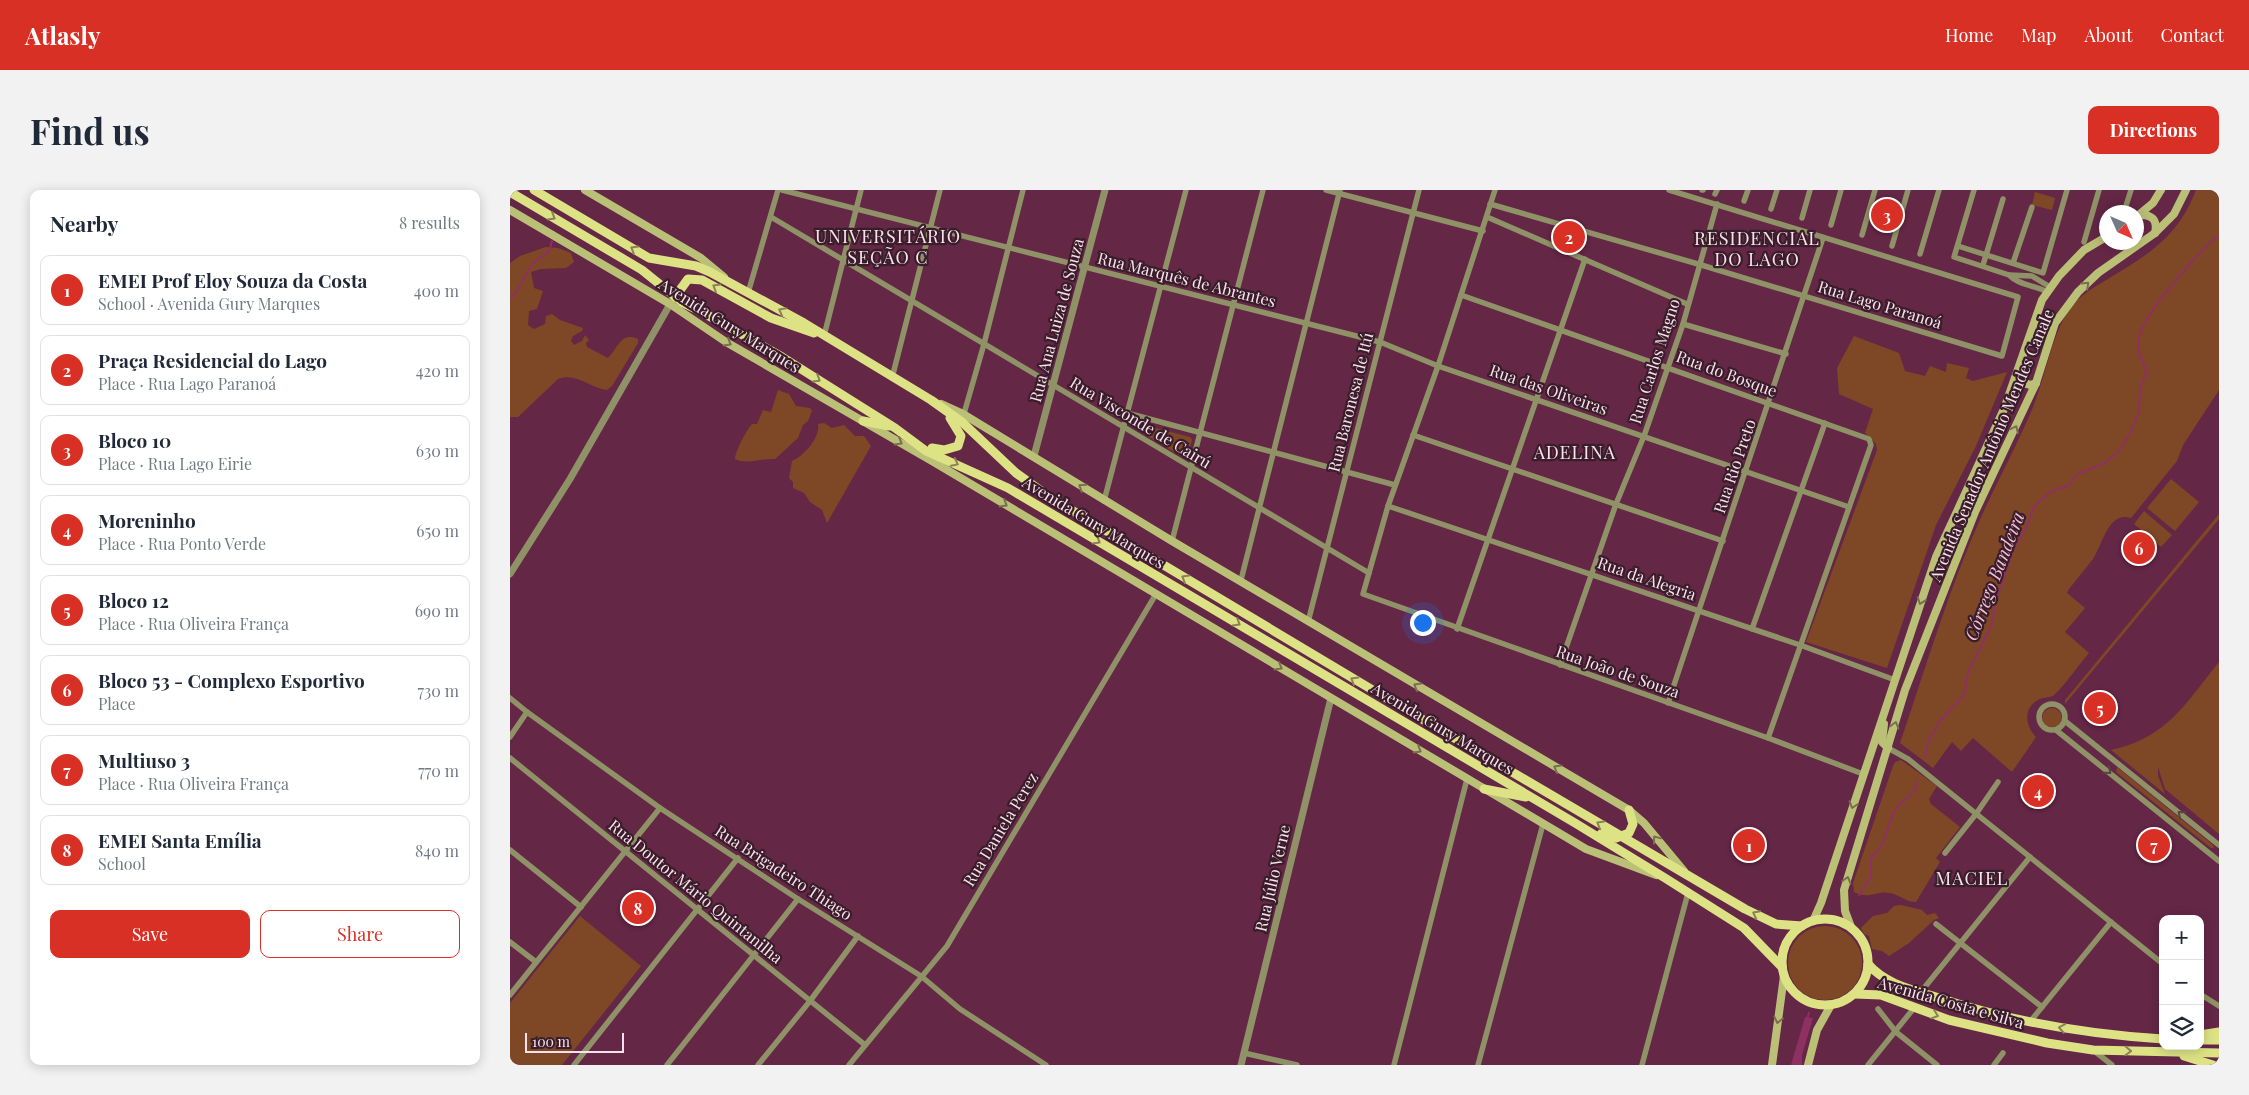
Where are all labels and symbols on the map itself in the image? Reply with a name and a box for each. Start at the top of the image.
pin: 3 [1871,196,1903,234]
north arrow [2099,205,2144,250]
one-way arrow [546,210,555,220]
pin: 2 [1553,218,1585,256]
district label: UNIVERSITÁRIO SEÇÃO C [815,224,961,269]
district label: RESIDENCIAL DO LAGO [1694,226,1820,271]
street label: Rua Ana Luiza de Souza [1024,236,1088,404]
one-way arrow [630,246,639,256]
street label: Rua Marquês de Abrantes [1096,247,1278,311]
street label: Avenida Gury Marques [655,272,805,377]
street label: Rua Lago Paranoá [1816,275,1945,333]
one-way arrow [2080,282,2089,291]
one-way arrow [713,283,722,293]
street label: Rua Carlos Magno [1624,296,1684,426]
street label: Avenida Senador Antônio Mendes Canale [1924,306,2058,585]
one-way arrow [778,307,787,317]
street label: Rua Baronesa de Itú [1322,330,1378,474]
one-way arrow [723,336,732,346]
street label: Rua do Bosque [1674,345,1780,401]
street label: Rua das Oliveiras [1487,359,1611,419]
street label: Rua Visconde de Cairú [1066,371,1216,473]
one-way arrow [811,373,820,382]
street label: Rua Rio Preto [1708,416,1760,516]
one-way arrow [2009,425,2019,434]
one-way arrow [894,435,903,445]
district label: ADELINA [1533,440,1616,464]
one-way arrow [950,456,959,467]
street label: Avenida Gury Marques [1018,471,1169,573]
one-way arrow [1078,483,1087,493]
one-way arrow [998,497,1007,507]
water label: Córrego Bandeira [1958,508,2030,644]
pin: 6 [2123,529,2155,567]
one-way arrow [1092,534,1101,544]
street label: Rua da Alegria [1595,551,1699,605]
one-way arrow [1181,575,1190,585]
one-way arrow [1917,596,1927,605]
your location [1410,610,1436,636]
one-way arrow [1232,617,1241,627]
street label: Rua João de Souza [1553,640,1683,702]
one-way arrow [1273,661,1282,671]
one-way arrow [1351,676,1360,686]
street label: Avenida Gury Marques [1367,677,1518,779]
one-way arrow [1413,682,1422,692]
pin: 5 [2084,689,2116,727]
one-way arrow [1889,721,1899,729]
one-way arrow [1413,743,1422,753]
one-way arrow [1553,765,1562,775]
one-way arrow [2102,766,2111,774]
street label: Rua Daniela Perez [958,768,1043,890]
pin: 4 [2022,772,2054,810]
one-way arrow [1849,800,1859,809]
one-way arrow [2178,812,2187,820]
street label: Rua Doutor Mário Quintanilha [605,814,787,968]
street label: Rua Brigadeiro Thiago [711,820,857,924]
one-way arrow [1597,820,1606,830]
street label: Rua Júlio Verne [1249,822,1295,934]
pin: 1 [1733,826,1765,864]
pin: 7 [2138,826,2170,864]
one-way arrow [1654,836,1662,845]
district label: MACIEL [1936,866,2008,890]
one-way arrow [1841,876,1851,884]
pin: 8 [622,889,654,927]
one-way arrow [1752,910,1761,920]
street label: Avenida Costa e Silva [1874,971,2027,1033]
one-way arrow [1930,1009,1939,1019]
one-way arrow [1773,1016,1783,1025]
one-way arrow [2058,1024,2066,1034]
scale bar [525,1030,624,1053]
one-way arrow [2125,1046,2133,1057]

